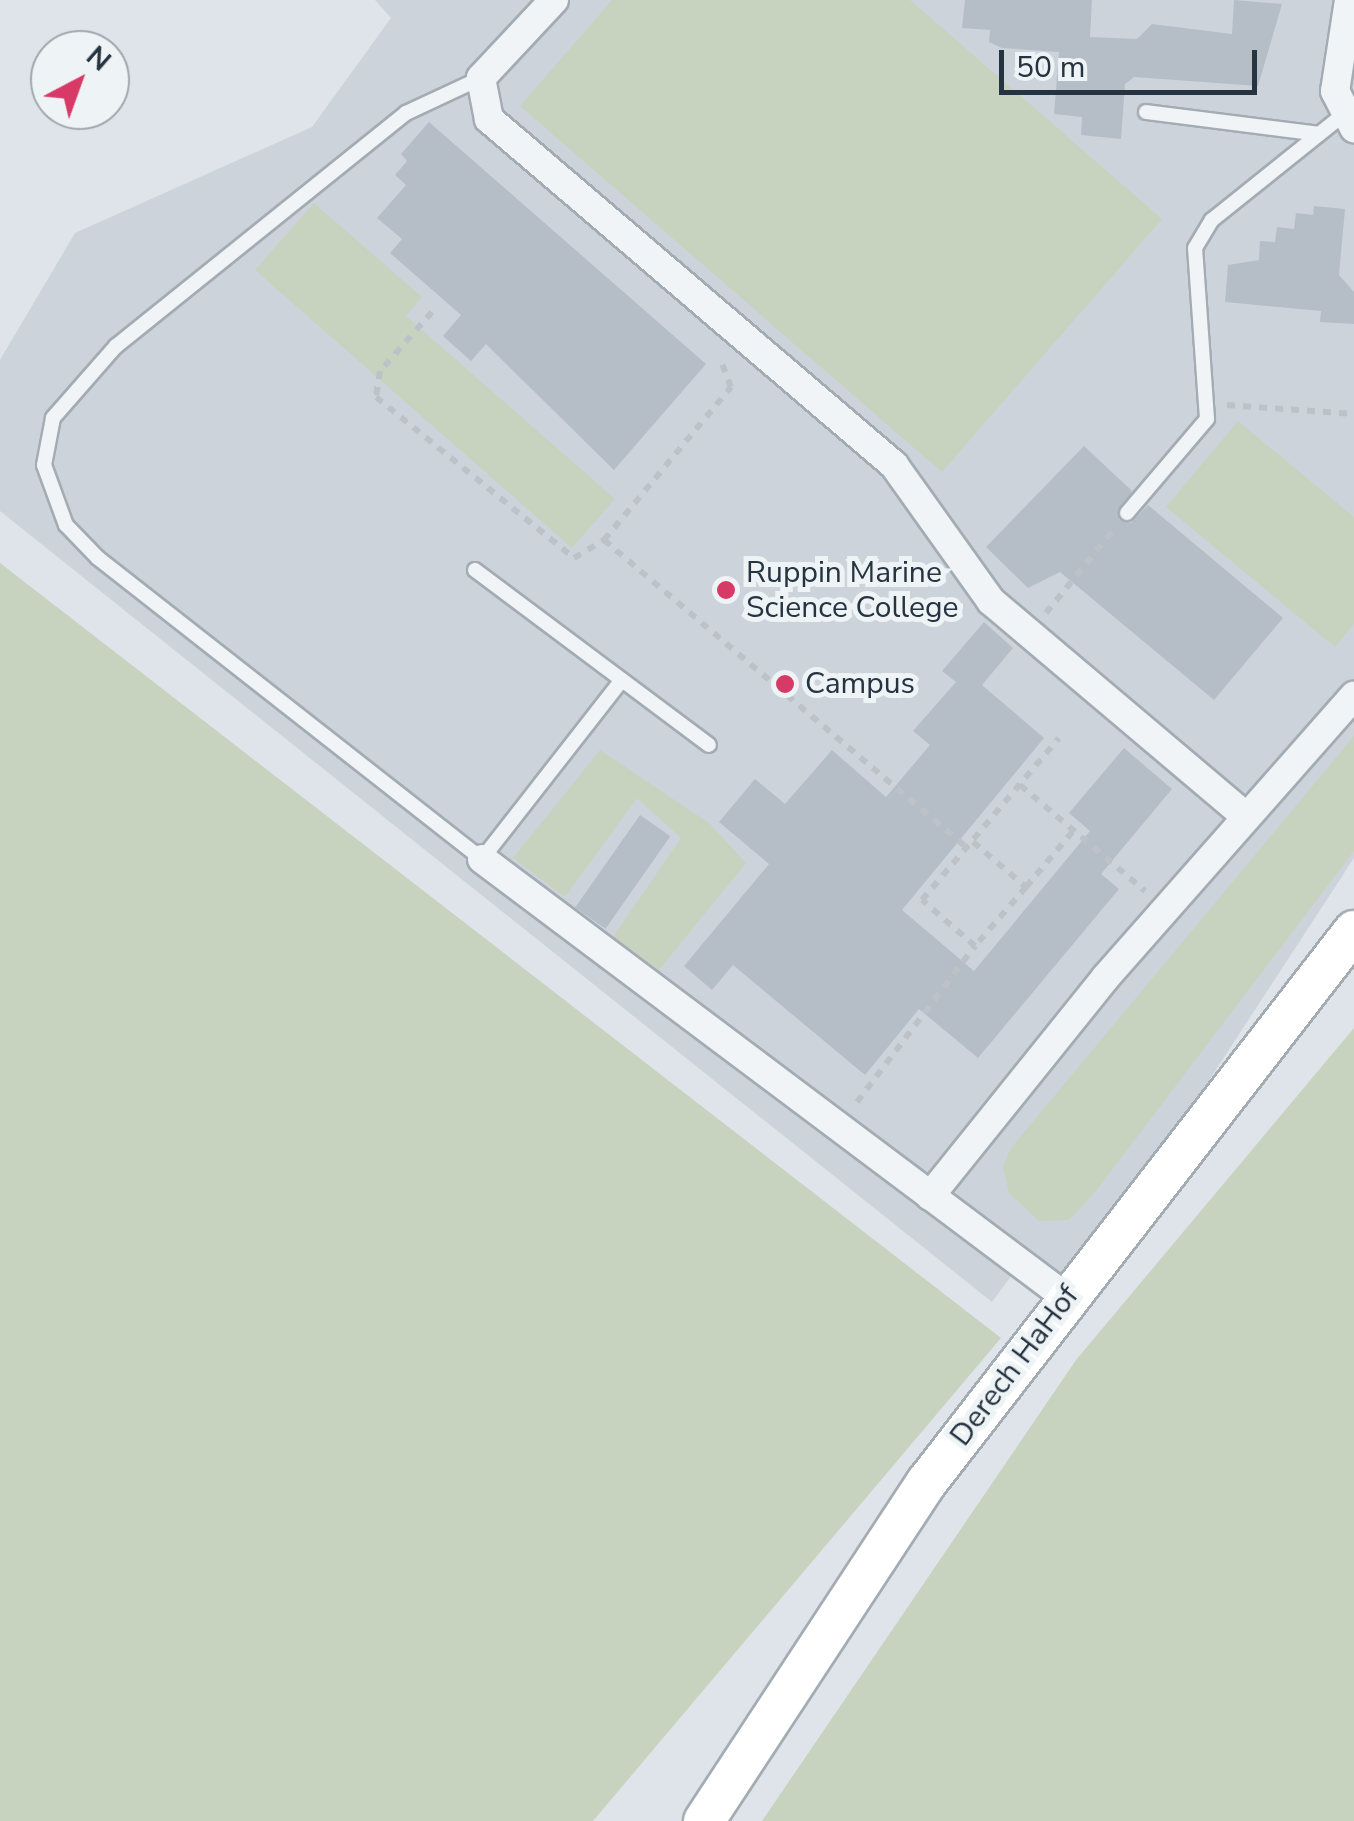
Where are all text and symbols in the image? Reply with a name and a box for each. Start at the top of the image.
north arrow [30,30,130,130]
scale bar [1004,30,1262,92]
text: N [78,38,119,80]
text: 50 m [1016,47,1085,88]
place label: Ruppin Marine Science College [746,555,958,626]
marker: Ruppin Marine Science College [715,579,737,601]
place label: Campus [805,666,915,702]
marker: Campus [774,673,796,695]
street label: Derech HaHof [943,1279,1087,1453]

